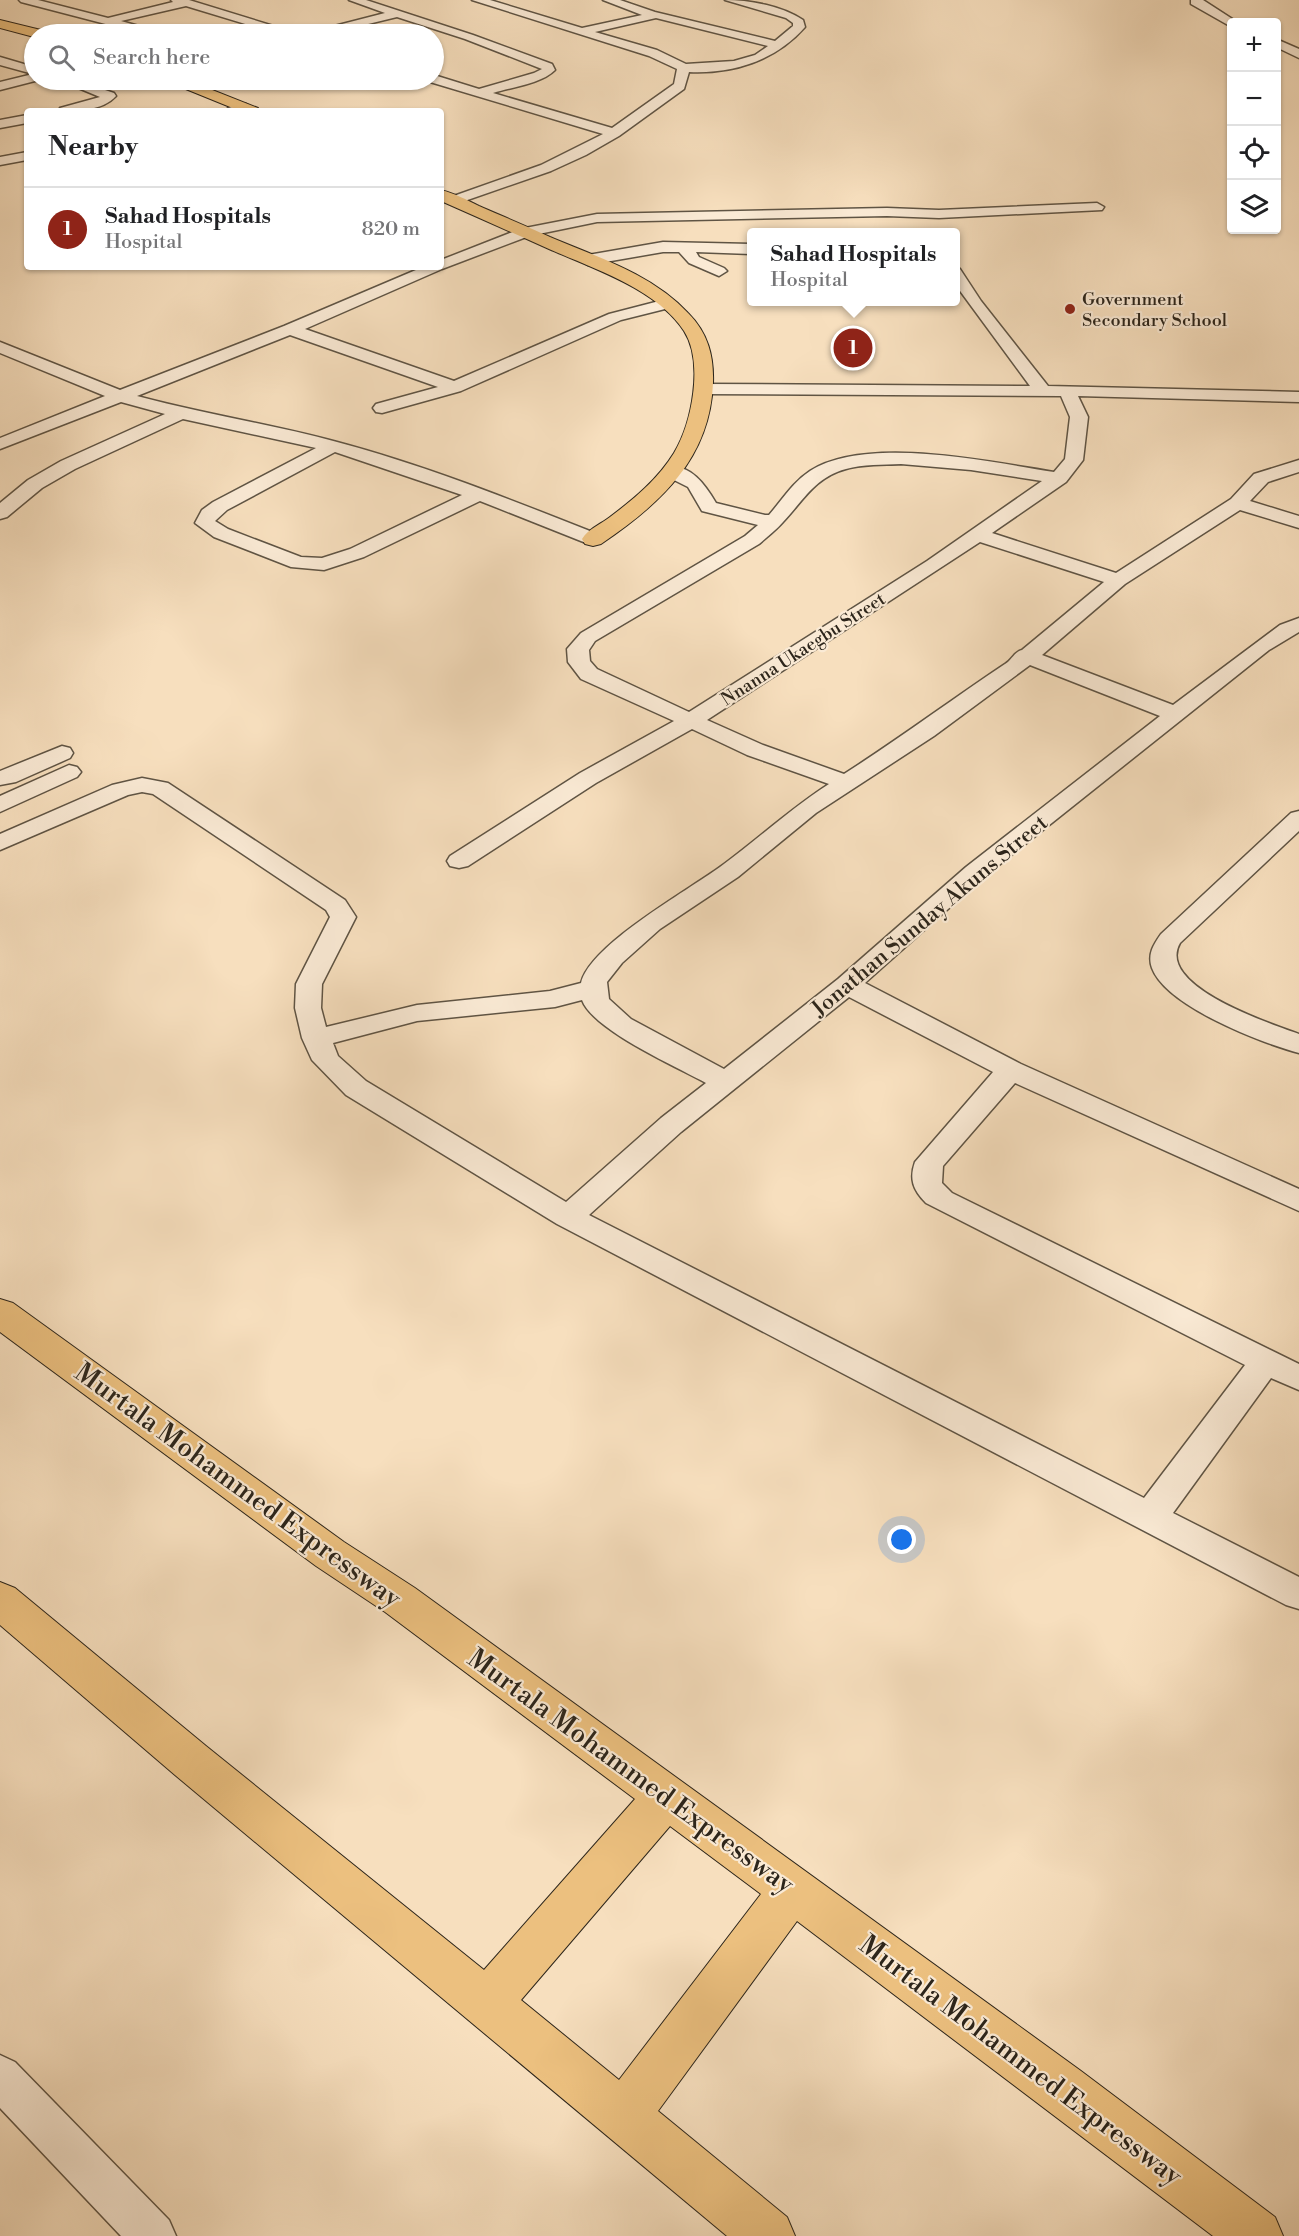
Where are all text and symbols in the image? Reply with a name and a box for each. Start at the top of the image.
map controls [1227,18,1281,234]
button: + [1227,18,1281,72]
search box [24,24,444,90]
icon: search [45,41,78,74]
text: Search here [93,44,210,71]
button: − [1227,72,1281,126]
button: locate [1227,126,1281,180]
text: Nearby [48,131,138,163]
button: layers [1227,180,1281,234]
text: Sahad Hospitals [105,203,271,230]
text: 1 [63,217,72,242]
text: 820 m [361,217,420,242]
popup [747,228,960,306]
text: Hospital [105,230,182,255]
text: Sahad Hospitals [771,241,936,268]
text: Hospital [771,268,848,293]
place label: Government Secondary School [1082,288,1228,332]
marker: Government Secondary School [1063,302,1077,316]
pin: 1 [834,326,872,370]
street label: Nnanna Ukaegbu Street [717,587,890,711]
street label: Jonathan Sunday Akuns Street [806,809,1054,1023]
street label: Murtala Mohammed Expressway [67,1356,408,1616]
your location [887,1525,916,1554]
street label: Murtala Mohammed Expressway [460,1642,801,1902]
street label: Murtala Mohammed Expressway [852,1928,1189,2194]

